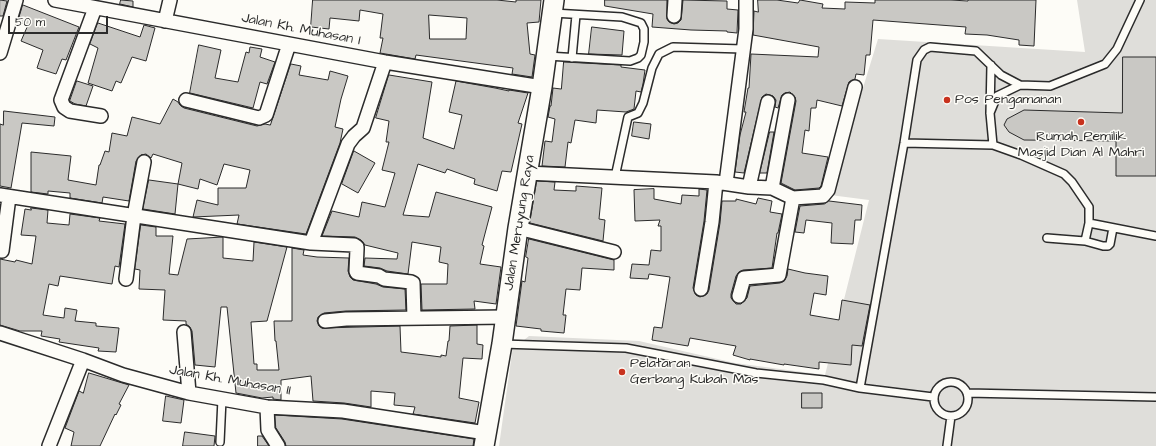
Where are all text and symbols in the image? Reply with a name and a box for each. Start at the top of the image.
scale bar [10,8,110,34]
street label: Jalan Kh. Muhasan I [240,10,362,50]
text: 50 m [15,14,45,31]
place label: Pos Pengamanan [955,92,1061,108]
marker: Pos Pengamanan [942,95,952,105]
marker: Rumah Pemilik Masjid Dian Al Mahri [1076,117,1086,127]
place label: Rumah Pemilik Masjid Dian Al Mahri [1018,129,1144,162]
street label: Jalan Meruyung Raya [501,154,539,292]
place label: Pelataran Gerbang Kubah Mas [630,356,759,388]
street label: Jalan Kh. Muhasan II [168,362,292,400]
marker: Pelataran Gerbang Kubah Mas [617,367,627,377]

